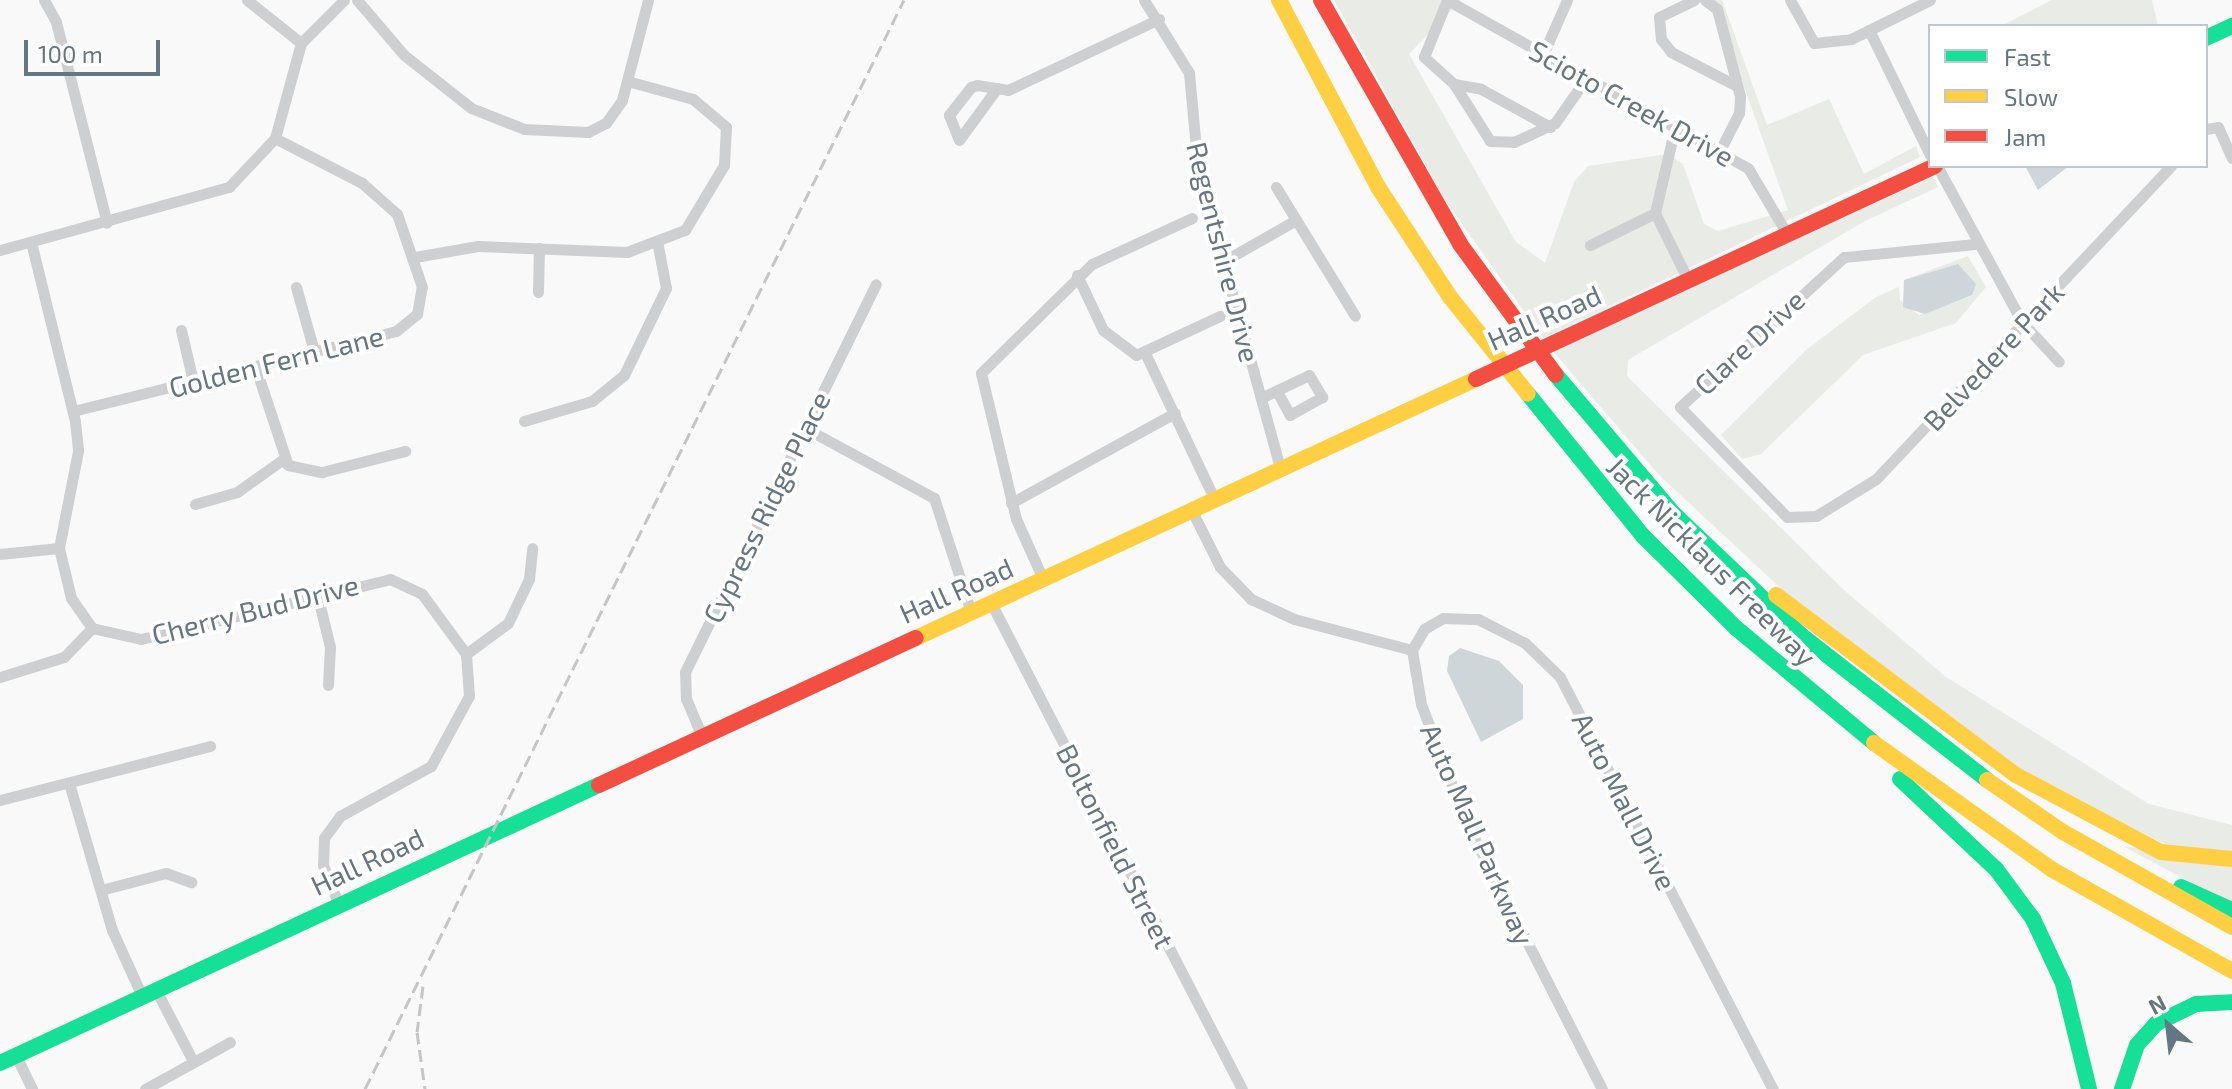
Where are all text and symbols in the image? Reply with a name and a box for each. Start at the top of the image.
scale bar [28,24,164,74]
legend [1928,24,2208,168]
street label: Scioto Creek Drive [1524,33,1740,173]
text: 100 m [38,39,103,68]
text: Fast [2004,42,2051,71]
text: Slow [2004,82,2058,111]
text: Jam [2004,122,2046,151]
street label: Regentshire Drive [1180,138,1268,366]
street label: Belvedere Park [1916,275,2070,437]
street label: Hall Road [1482,277,1606,357]
street label: Clare Drive [1687,283,1811,401]
street label: Golden Fern Lane [165,318,387,404]
street label: Cypress Ridge Place [695,386,837,628]
street label: Jack Nicklaus Freeway [1600,449,1824,673]
street label: Hall Road [894,550,1018,630]
street label: Cherry Bud Drive [148,567,362,651]
street label: Auto Mall Drive [1566,706,1684,896]
street label: Auto Mall Parkway [1414,718,1542,950]
street label: Boltonfield Street [1050,738,1182,954]
street label: Hall Road [305,820,429,902]
north arrow [2128,985,2208,1065]
text: N [2144,989,2170,1019]

